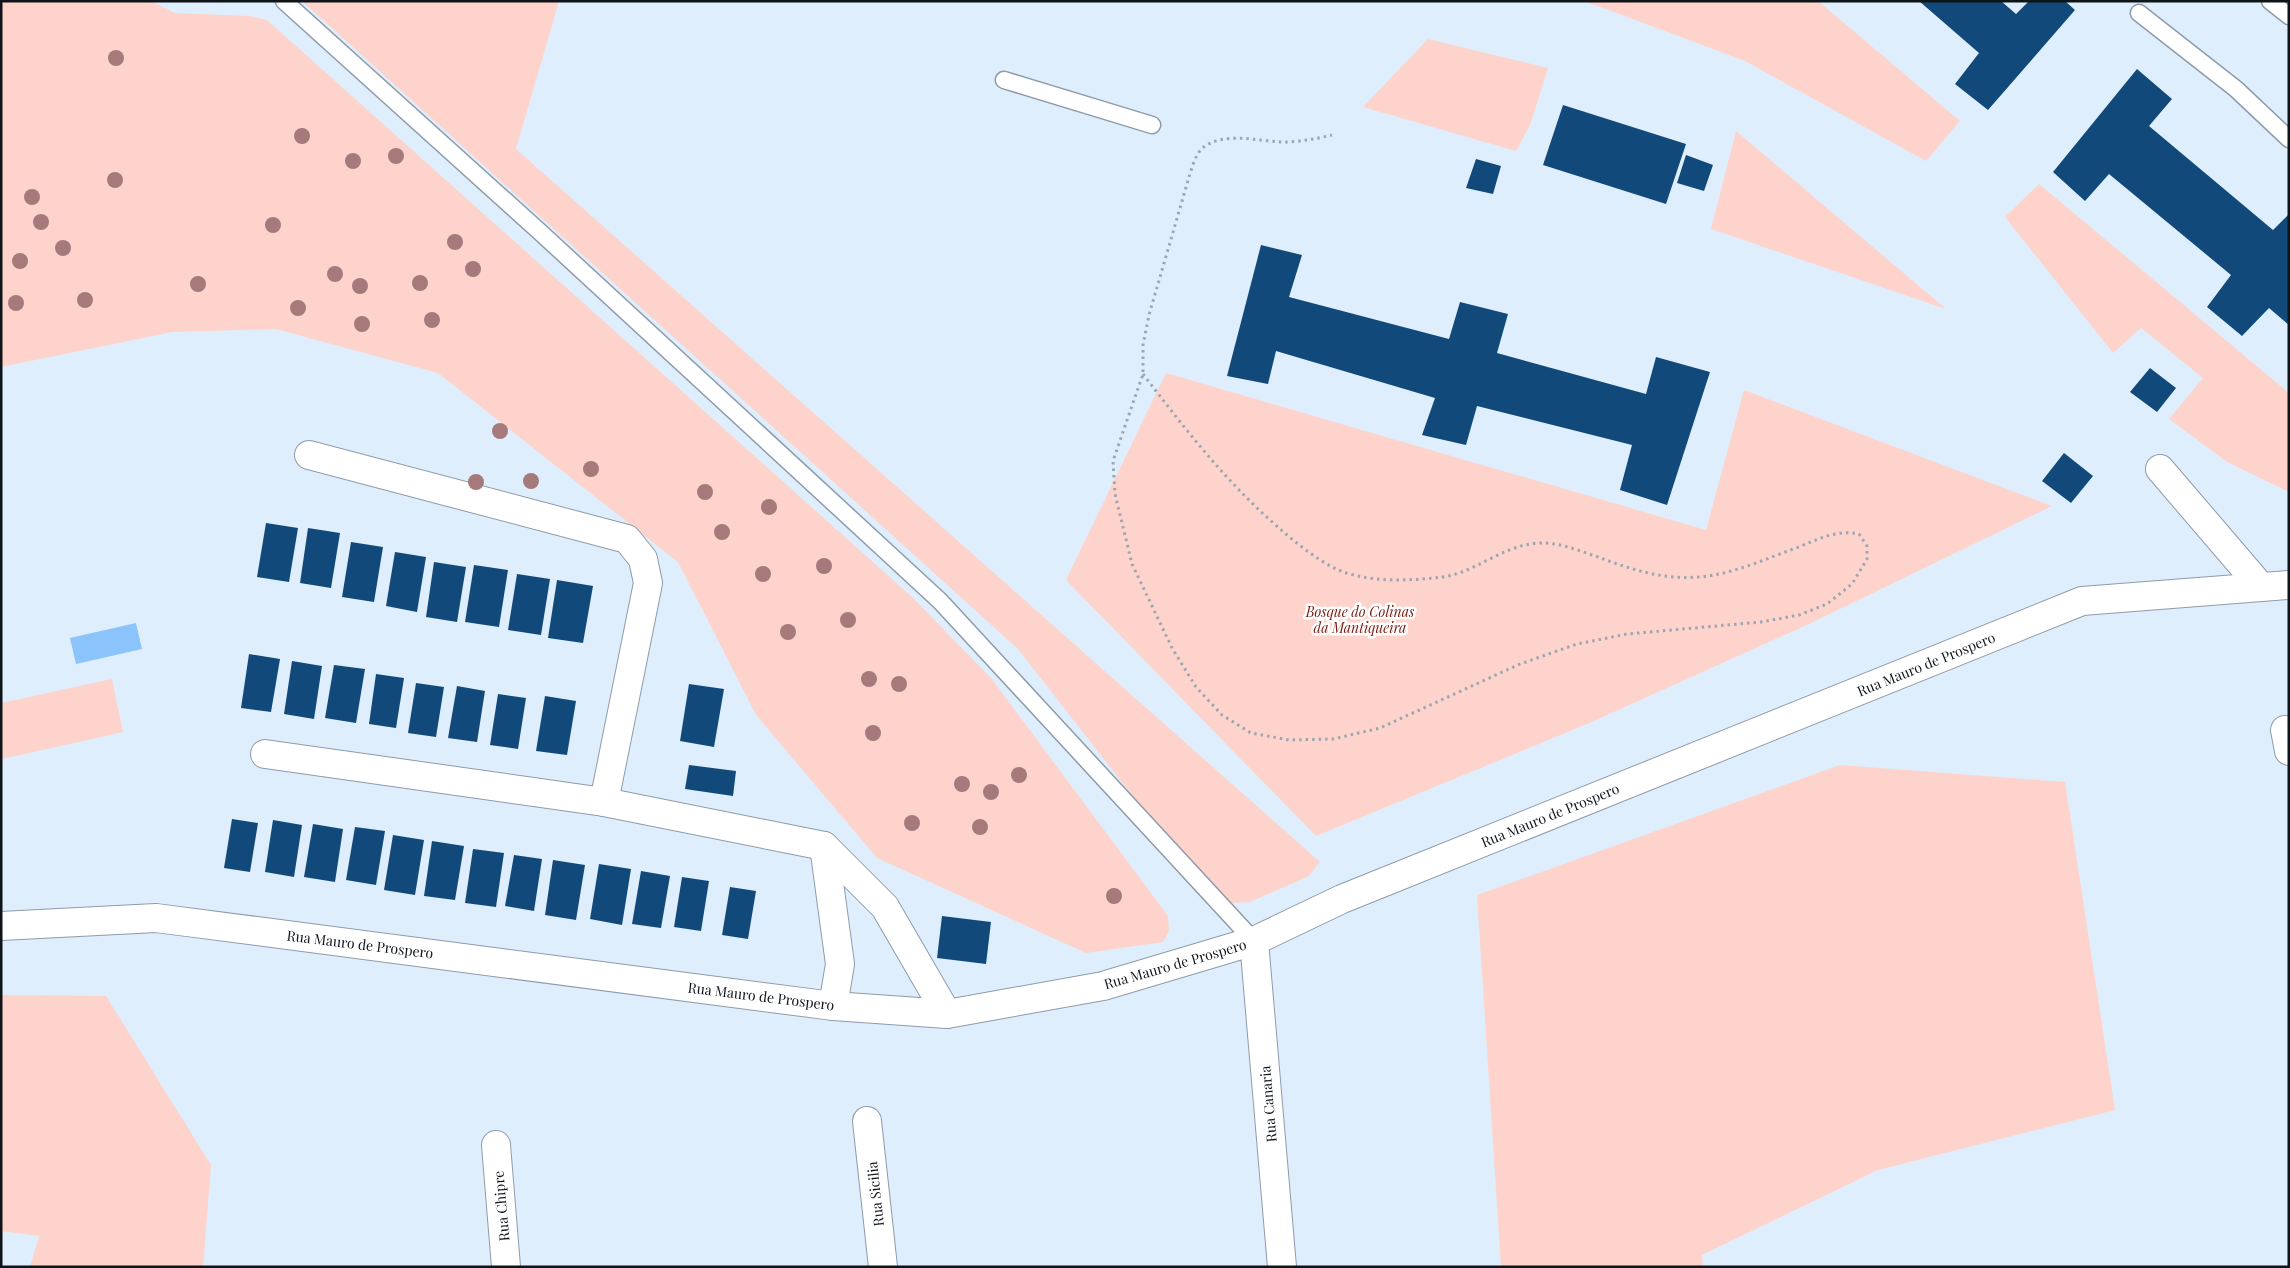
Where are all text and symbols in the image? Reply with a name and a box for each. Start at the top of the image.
park label: Bosque do Colinas da Mantiqueira [1305,602,1415,637]
street label: Rua Mauro de Prospero [1854,627,1998,700]
street label: Rua Mauro de Prospero [1478,778,1622,851]
street label: Rua Mauro de Prospero [286,926,435,962]
street label: Rua Mauro de Prospero [1102,934,1249,993]
street label: Rua Mauro de Prospero [687,978,836,1014]
street label: Rua Canaria [1255,1065,1281,1143]
street label: Rua Sicilia [862,1161,888,1227]
street label: Rua Chipre [488,1170,514,1242]

